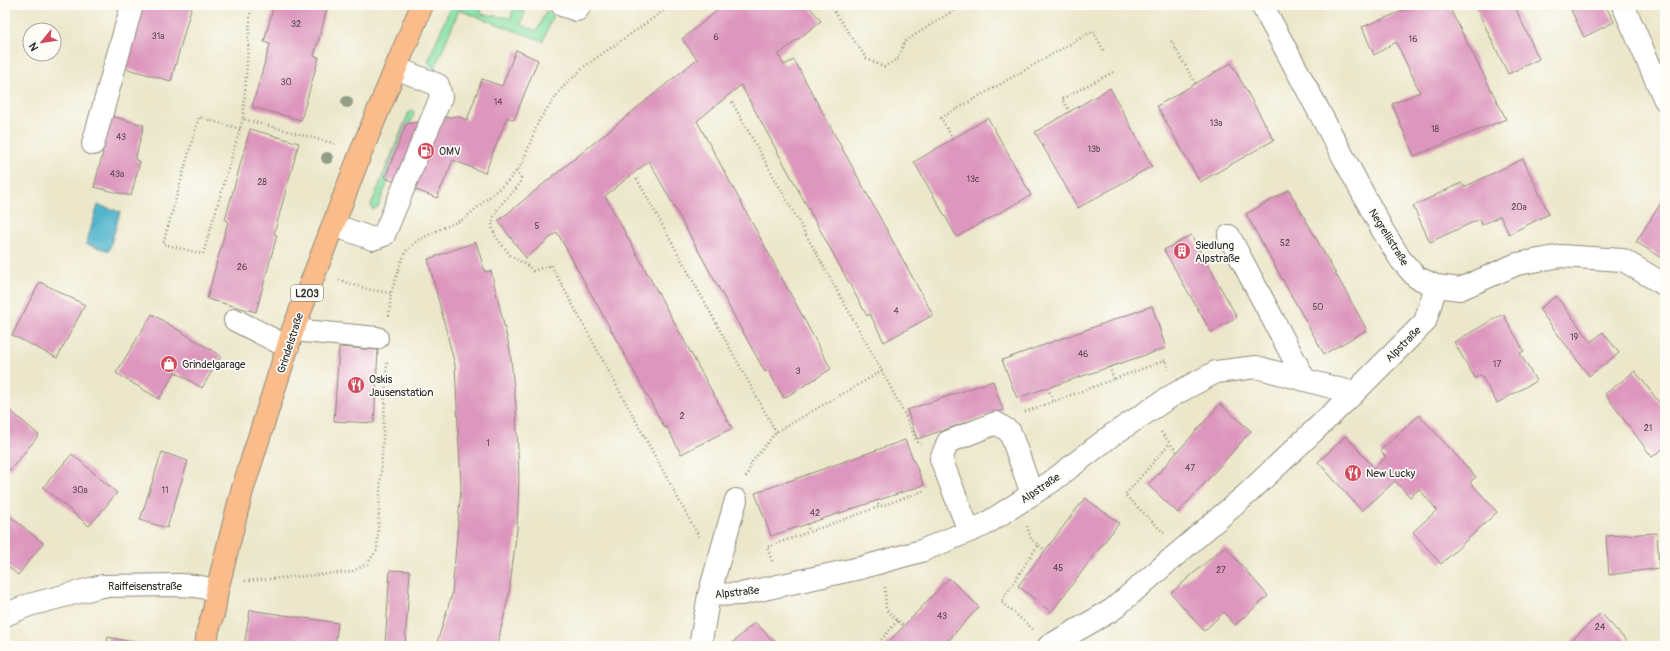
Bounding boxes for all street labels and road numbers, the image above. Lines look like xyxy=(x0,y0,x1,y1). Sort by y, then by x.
street label: Negrellistraße xyxy=(1366,206,1411,269)
road number: L203 xyxy=(291,285,323,301)
street label: Grindelstraße xyxy=(275,311,307,375)
street label: Alpstraße xyxy=(1383,324,1424,365)
street label: Alpstraße xyxy=(1018,470,1063,506)
street label: Raiffeisenstraße xyxy=(108,580,183,593)
street label: Alpstraße xyxy=(714,584,761,601)

